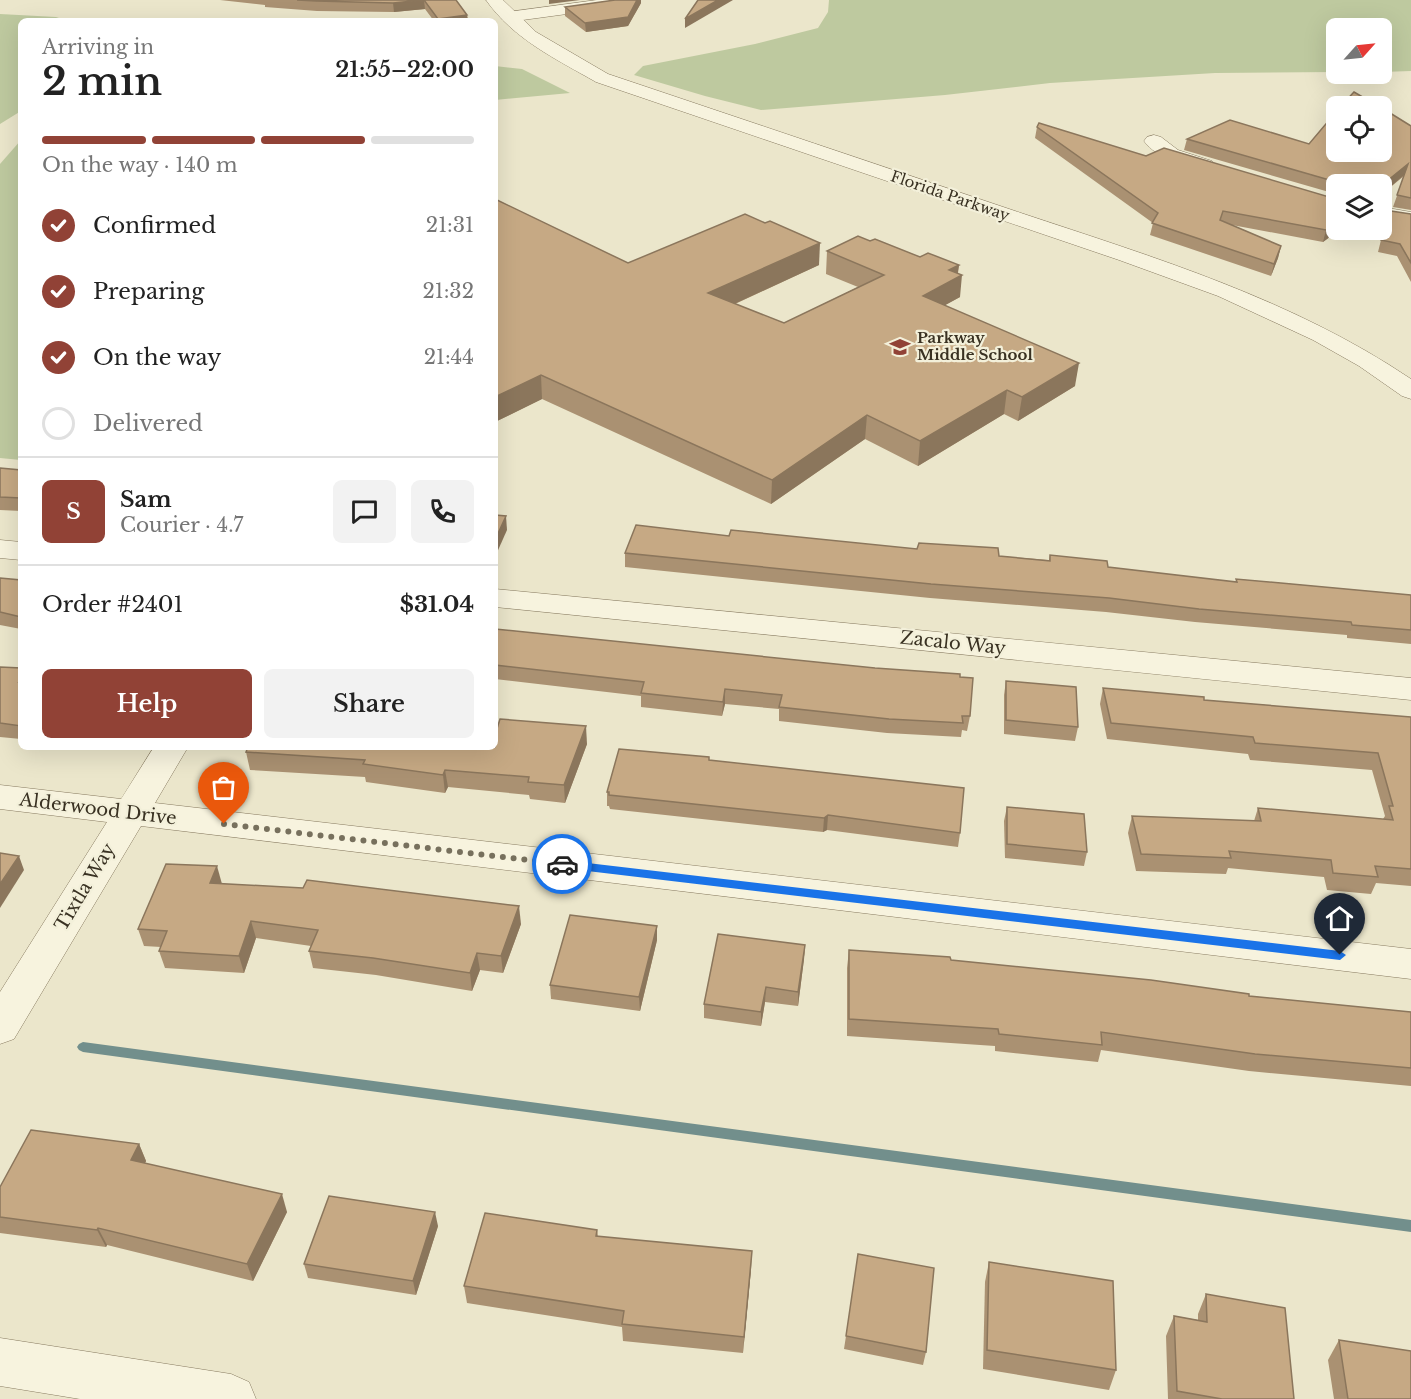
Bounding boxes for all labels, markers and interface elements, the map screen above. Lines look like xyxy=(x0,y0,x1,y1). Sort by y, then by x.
north arrow xyxy=(1326,18,1392,84)
map controls xyxy=(1326,18,1392,240)
text: Arriving in xyxy=(42,35,154,59)
text: 21:55–22:00 xyxy=(335,56,474,83)
text: 2 min xyxy=(42,57,162,106)
button: locate xyxy=(1326,96,1392,162)
text: On the way · 140 m xyxy=(42,153,237,177)
street label: Florida Parkway xyxy=(888,166,1013,225)
button: layers xyxy=(1326,174,1392,240)
icon: check xyxy=(42,209,75,242)
text: Confirmed xyxy=(93,212,216,239)
text: 21:31 xyxy=(426,213,474,237)
icon: check xyxy=(42,275,75,308)
text: Preparing xyxy=(93,278,204,305)
text: 21:32 xyxy=(422,279,474,303)
place label: Parkway Middle School xyxy=(917,328,1033,364)
school or university icon: Parkway Middle School xyxy=(888,335,912,359)
icon: check xyxy=(42,341,75,374)
text: On the way xyxy=(93,344,221,371)
text: 21:44 xyxy=(424,345,474,369)
text: Delivered xyxy=(93,410,203,437)
button: chat xyxy=(333,480,396,543)
button: phone xyxy=(411,480,474,543)
text: Sam xyxy=(120,486,172,513)
text: S xyxy=(66,498,81,525)
text: Courier · 4.7 xyxy=(120,513,243,537)
text: Order #2401 xyxy=(42,591,183,618)
text: $31.04 xyxy=(400,591,474,618)
street label: Zacalo Way xyxy=(899,627,1007,660)
button: Help xyxy=(42,669,252,738)
button: Share xyxy=(264,669,474,738)
pin xyxy=(198,762,249,824)
icon: bag xyxy=(207,771,240,804)
street label: Alderwood Drive xyxy=(17,788,178,830)
courier xyxy=(532,834,592,894)
street label: Tixtla Way xyxy=(50,839,120,935)
icon: car xyxy=(546,848,579,881)
pin xyxy=(1314,893,1365,955)
icon: home xyxy=(1323,902,1356,935)

